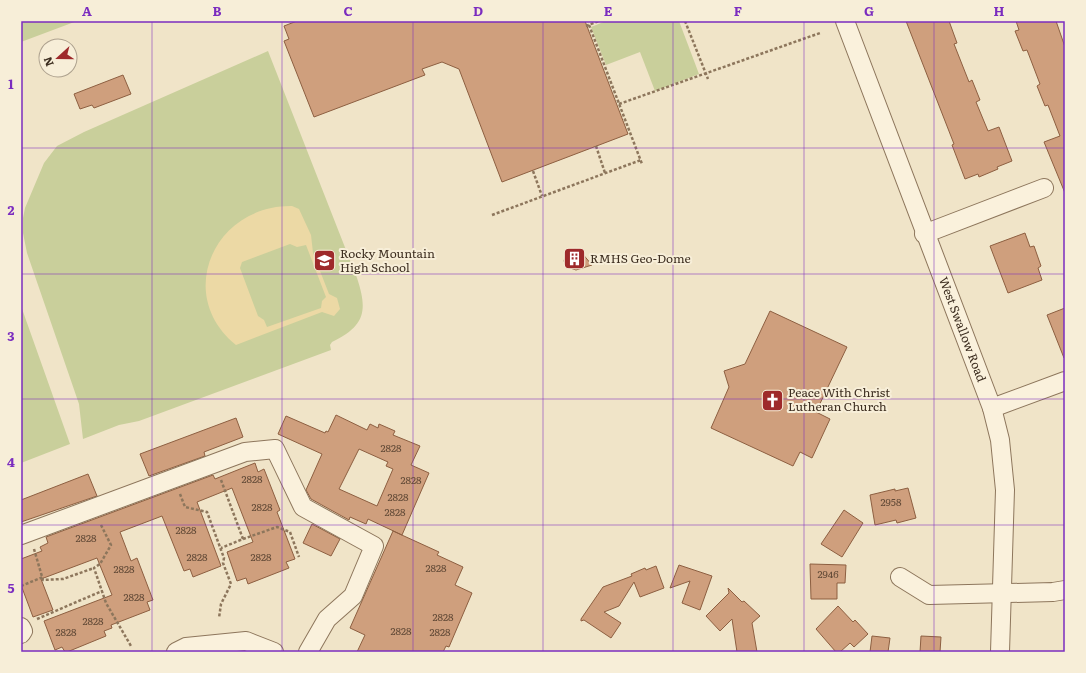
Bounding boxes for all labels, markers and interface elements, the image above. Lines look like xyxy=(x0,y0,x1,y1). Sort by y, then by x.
text: A xyxy=(82,1,92,20)
text: B xyxy=(213,1,222,20)
text: C xyxy=(343,1,353,20)
text: D xyxy=(473,1,483,20)
text: E xyxy=(604,1,613,20)
text: F xyxy=(734,1,742,20)
text: G xyxy=(864,1,874,20)
text: H xyxy=(994,1,1005,20)
north arrow xyxy=(38,38,78,78)
text: N xyxy=(39,55,57,69)
text: 1 xyxy=(8,74,14,93)
text: 2 xyxy=(8,200,15,219)
place label: Rocky Mountain High School xyxy=(340,244,435,276)
building icon: RMHS Geo-Dome xyxy=(561,246,587,272)
school or university icon: Rocky Mountain High School xyxy=(311,248,337,274)
place label: RMHS Geo-Dome xyxy=(590,249,691,267)
street label: West Swallow Road xyxy=(935,274,991,385)
text: 3 xyxy=(7,326,15,345)
place label: Peace With Christ Lutheran Church xyxy=(788,383,890,415)
church icon: Peace With Christ Lutheran Church xyxy=(760,387,786,413)
house number: 2828 xyxy=(380,440,402,455)
text: 4 xyxy=(7,452,15,471)
house number: 2828 xyxy=(241,471,263,486)
house number: 2828 xyxy=(400,472,422,487)
house number: 2828 xyxy=(387,489,409,504)
house number: 2958 xyxy=(881,494,902,509)
house number: 2828 xyxy=(251,499,273,514)
house number: 2828 xyxy=(384,504,406,519)
house number: 2828 xyxy=(175,522,197,537)
house number: 2828 xyxy=(75,530,97,545)
house number: 2828 xyxy=(186,549,208,564)
house number: 2828 xyxy=(250,549,272,564)
house number: 2828 xyxy=(425,560,447,575)
house number: 2828 xyxy=(113,561,135,576)
house number: 2946 xyxy=(817,566,839,581)
text: 5 xyxy=(7,578,15,597)
house number: 2828 xyxy=(123,589,145,604)
house number: 2828 xyxy=(432,609,454,624)
house number: 2828 xyxy=(82,613,104,628)
house number: 2828 xyxy=(390,623,412,638)
house number: 2828 xyxy=(55,624,77,639)
house number: 2828 xyxy=(429,624,451,639)

